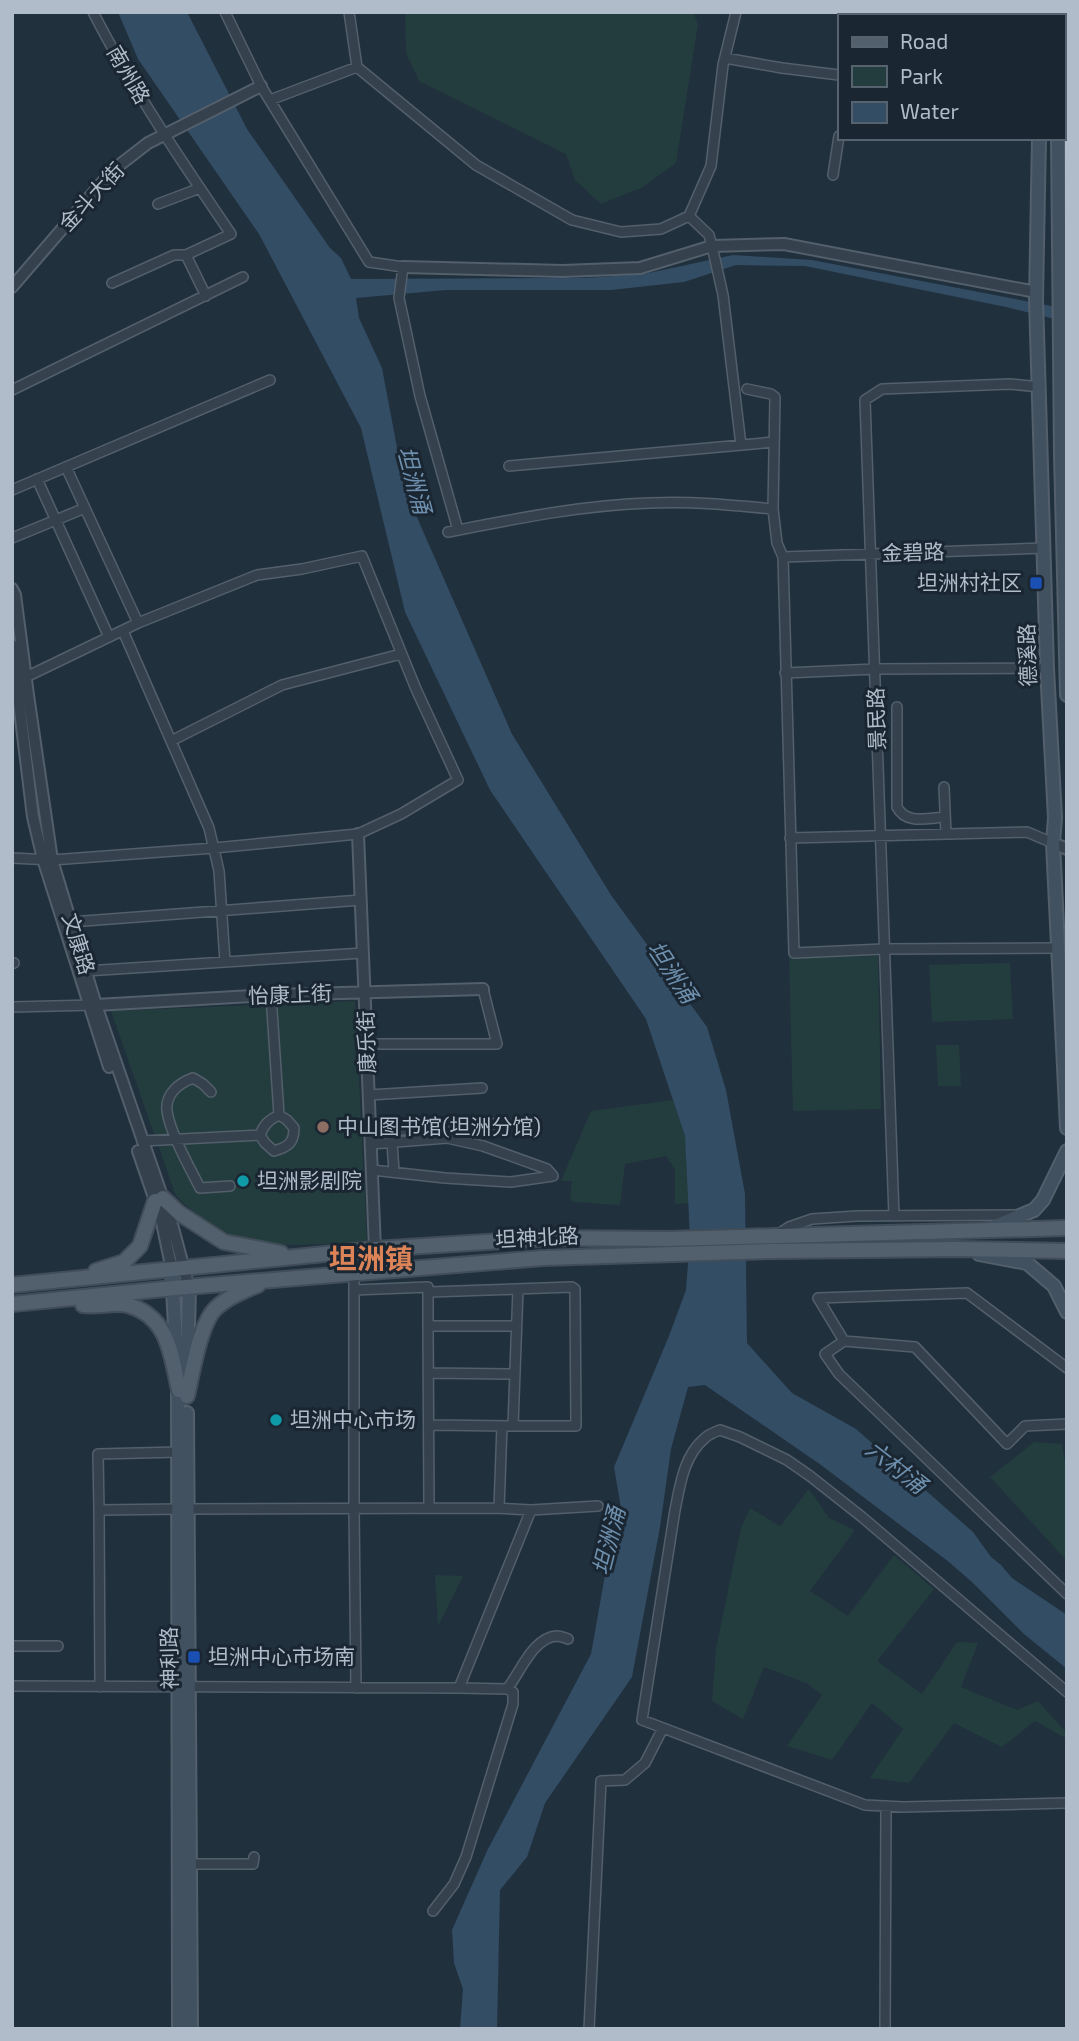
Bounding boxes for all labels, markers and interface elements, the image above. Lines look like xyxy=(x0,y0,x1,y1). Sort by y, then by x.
legend xyxy=(838,14,1065,140)
text: Road xyxy=(900,28,948,53)
street label: 南州路 xyxy=(103,41,156,108)
text: Park xyxy=(900,63,943,88)
text: Water xyxy=(900,98,959,123)
street label: 金斗大街 xyxy=(53,157,129,235)
water label: 坦洲涌 xyxy=(393,443,438,520)
street label: 金碧路 xyxy=(881,538,945,565)
place label: 坦洲村社区 xyxy=(917,569,1022,594)
marker: 坦洲村社区 xyxy=(1028,575,1044,591)
street label: 德溪路 xyxy=(1013,623,1040,687)
street label: 景民路 xyxy=(862,687,889,751)
street label: 文康路 xyxy=(58,910,101,977)
water label: 坦洲涌 xyxy=(642,935,705,1010)
street label: 怡康上街 xyxy=(248,980,332,1007)
street label: 康乐街 xyxy=(352,1010,379,1074)
place label: 中山图书馆(坦洲分馆) xyxy=(337,1113,541,1138)
marker: 中山图书馆(坦洲分馆) xyxy=(315,1119,331,1135)
place label: 坦洲影剧院 xyxy=(257,1167,362,1192)
marker: 坦洲影剧院 xyxy=(235,1173,251,1189)
street label: 坦神北路 xyxy=(494,1222,580,1251)
district label: 坦洲镇 xyxy=(329,1241,413,1275)
place label: 坦洲中心市场 xyxy=(290,1406,416,1431)
marker: 坦洲中心市场 xyxy=(268,1412,284,1428)
water label: 六村涌 xyxy=(861,1434,935,1500)
water label: 坦洲涌 xyxy=(586,1501,631,1578)
street label: 神利路 xyxy=(155,1626,182,1690)
place label: 坦洲中心市场南 xyxy=(208,1643,355,1668)
marker: 坦洲中心市场南 xyxy=(186,1649,202,1665)

